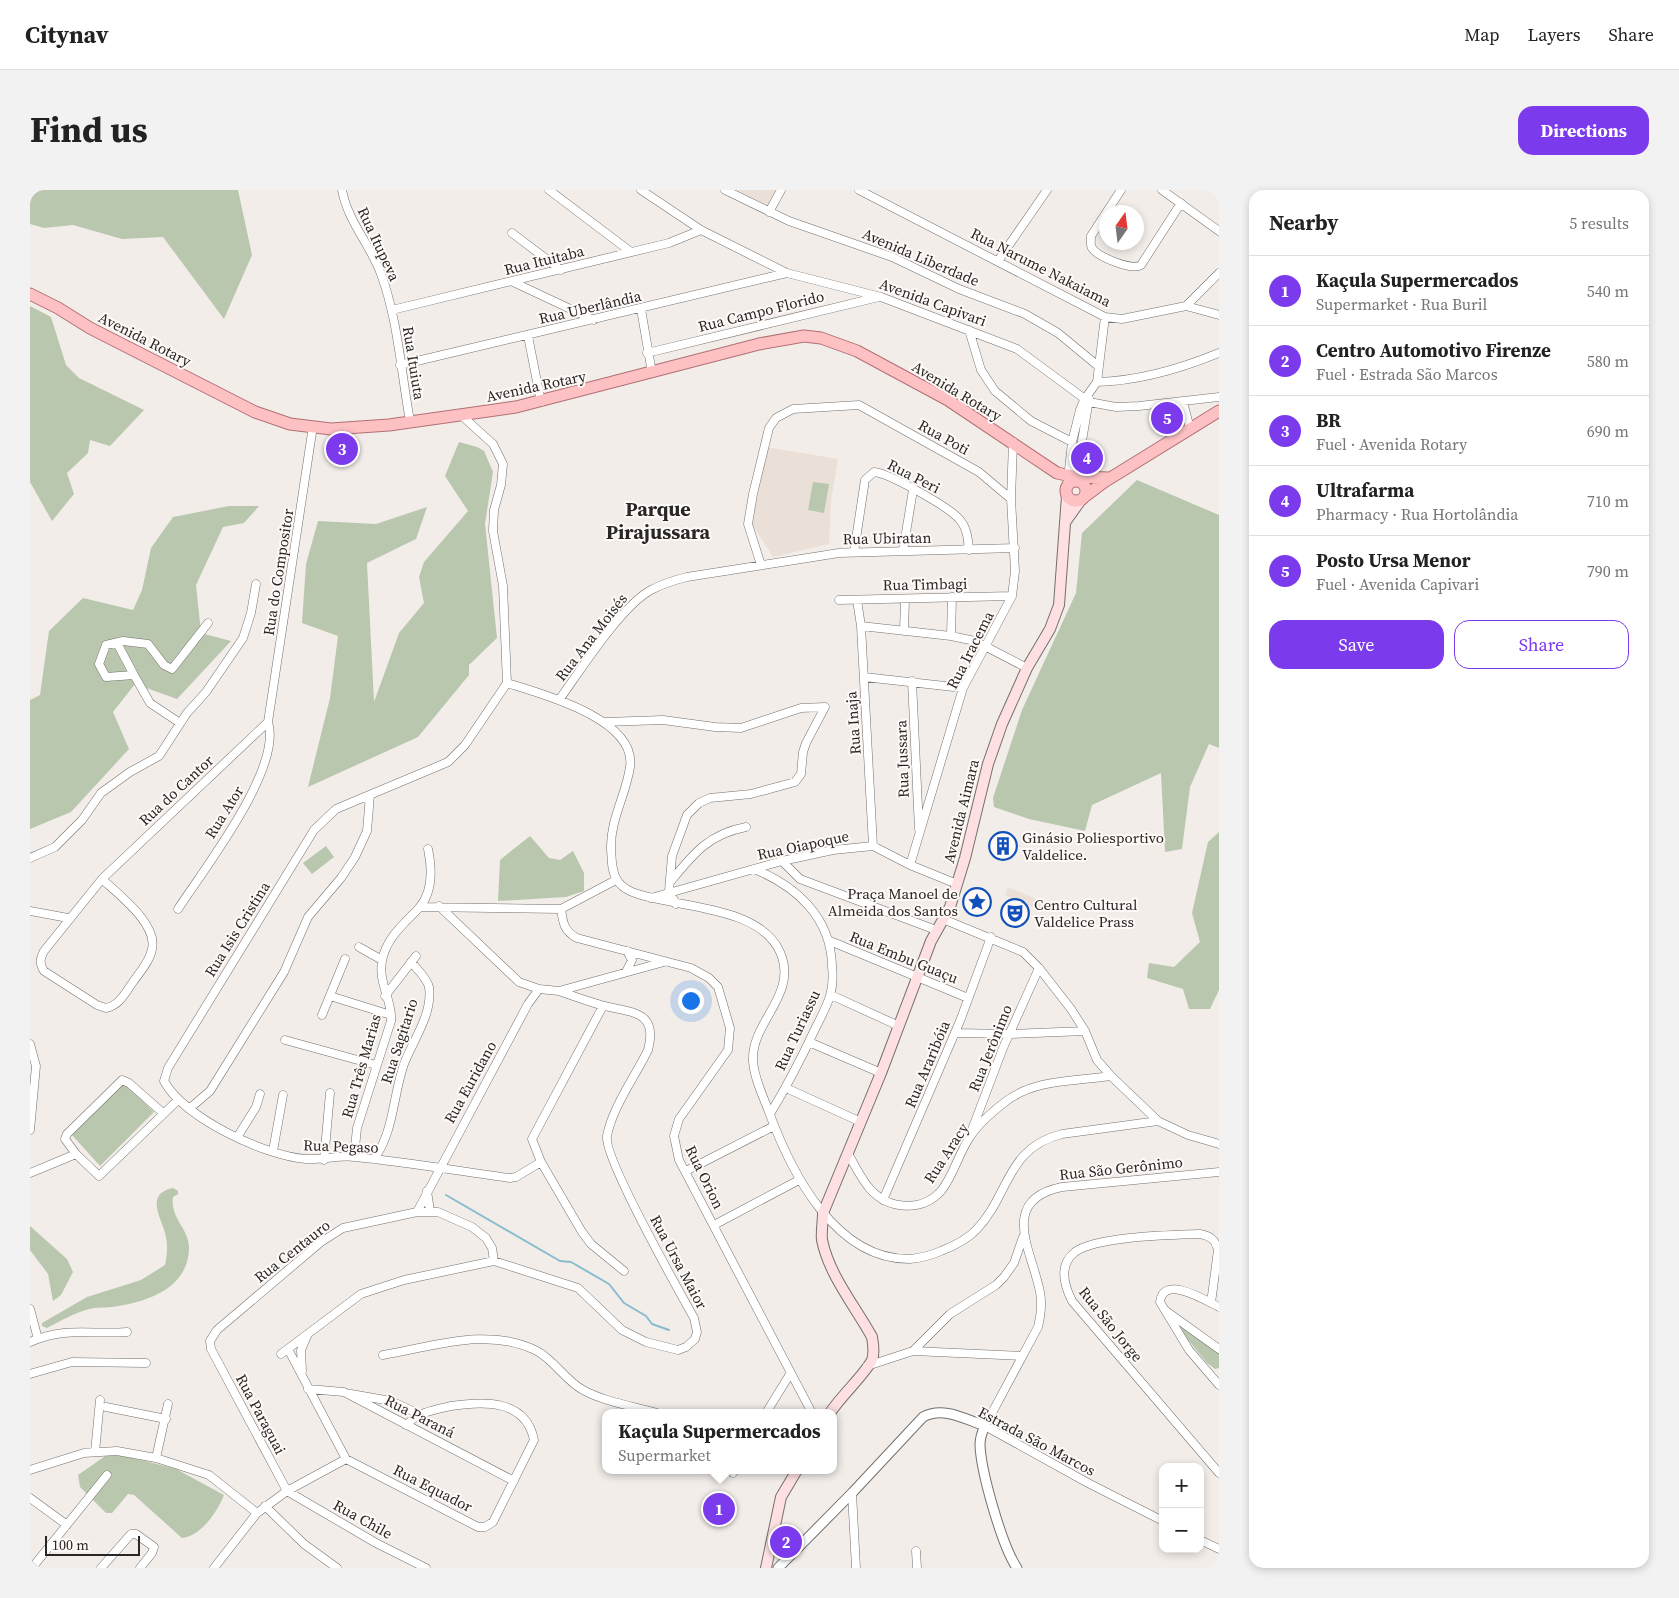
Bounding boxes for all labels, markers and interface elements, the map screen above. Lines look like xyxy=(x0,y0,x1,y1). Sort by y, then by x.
text: Citynav xyxy=(25,18,109,51)
text: Map xyxy=(1464,22,1499,47)
text: Layers xyxy=(1527,22,1580,47)
text: Share xyxy=(1608,22,1654,47)
text: Find us xyxy=(30,106,148,154)
button: Directions xyxy=(1518,106,1649,155)
street label: Rua Itupeva xyxy=(353,204,405,285)
north arrow xyxy=(1099,205,1144,250)
text: Nearby xyxy=(1269,208,1339,237)
text: 5 results xyxy=(1569,212,1629,234)
street label: Rua Narume Nakaiama xyxy=(967,222,1115,312)
street label: Avenida Liberdade xyxy=(859,223,983,291)
street label: Rua Ituitaba xyxy=(502,240,587,280)
text: Kaçula Supermercados xyxy=(1316,267,1518,293)
street label: Avenida Capivari xyxy=(877,273,989,331)
text: 1 xyxy=(1281,280,1289,302)
text: 540 m xyxy=(1587,280,1629,302)
street label: Rua Uberlândia xyxy=(537,285,644,329)
street label: Rua Campo Florido xyxy=(696,285,826,337)
text: Supermarket · Rua Buril xyxy=(1316,293,1487,315)
street label: Avenida Rotary xyxy=(95,307,195,372)
street label: Rua Ituiuta xyxy=(398,325,430,402)
text: Centro Automotivo Firenze xyxy=(1316,337,1551,363)
text: 2 xyxy=(1281,350,1289,372)
text: 580 m xyxy=(1587,350,1629,372)
street label: Avenida Rotary xyxy=(908,356,1006,426)
text: Fuel · Estrada São Marcos xyxy=(1316,363,1498,385)
street label: Avenida Rotary xyxy=(484,365,588,407)
pin: 5 xyxy=(1151,399,1183,437)
text: BR xyxy=(1316,407,1341,433)
street label: Rua Poti xyxy=(915,414,973,460)
text: 3 xyxy=(1281,420,1289,442)
text: 690 m xyxy=(1587,420,1629,442)
pin: 3 xyxy=(326,430,358,468)
text: Fuel · Avenida Rotary xyxy=(1316,433,1467,455)
pin: 4 xyxy=(1071,439,1103,477)
street label: Rua Peri xyxy=(884,454,944,498)
text: Ultrafarma xyxy=(1316,477,1414,503)
text: 4 xyxy=(1281,490,1289,512)
text: 710 m xyxy=(1587,490,1629,512)
district label: Parque Pirajussara xyxy=(606,495,711,546)
text: Pharmacy · Rua Hortolândia xyxy=(1316,503,1518,525)
street label: Rua do Compositor xyxy=(258,506,298,637)
street label: Rua Ubiratan xyxy=(842,527,932,549)
text: Posto Ursa Menor xyxy=(1316,547,1470,573)
text: 5 xyxy=(1281,560,1289,582)
text: 790 m xyxy=(1587,560,1629,582)
street label: Rua Timbagi xyxy=(883,573,967,595)
text: Fuel · Avenida Capivari xyxy=(1316,573,1479,595)
street label: Rua Ana Moisés xyxy=(550,589,632,685)
street label: Rua Iracema xyxy=(941,607,999,693)
button: Save xyxy=(1269,620,1444,669)
button: Share xyxy=(1454,620,1629,669)
street label: Rua Inaja xyxy=(840,690,866,755)
street label: Rua Jussara xyxy=(890,719,914,798)
street label: Rua do Cantor xyxy=(134,749,218,830)
street label: Avenida Aimara xyxy=(938,757,984,865)
street label: Rua Ator xyxy=(200,781,249,842)
street label: Rua Oiapoque xyxy=(755,825,851,865)
place label: Ginásio Poliesportivo Valdelice. xyxy=(1022,827,1164,865)
building icon: Ginásio Poliesportivo Valdelice. xyxy=(988,831,1018,861)
street label: Rua Isis Cristina xyxy=(199,877,275,981)
place label: Praça Manoel de Almeida dos Santos xyxy=(828,883,958,921)
place icon: Praça Manoel de Almeida dos Santos xyxy=(962,887,992,917)
place label: Centro Cultural Valdelice Prass xyxy=(1034,894,1138,932)
theatre icon: Centro Cultural Valdelice Prass xyxy=(1000,898,1030,928)
street label: Rua Embu Guaçu xyxy=(847,926,962,988)
street label: Rua Turiassu xyxy=(769,986,825,1074)
your location xyxy=(678,988,704,1014)
street label: Rua Sagitario xyxy=(375,996,423,1086)
street label: Rua Jerônimo xyxy=(963,1001,1017,1095)
street label: Rua Três Marias xyxy=(336,1011,386,1121)
street label: Rua Araribóia xyxy=(899,1017,955,1111)
street label: Rua Euridano xyxy=(439,1037,501,1127)
street label: Rua Aracy xyxy=(919,1118,974,1187)
street label: Rua Pegaso xyxy=(303,1134,379,1158)
street label: Rua Orion xyxy=(681,1142,729,1212)
street label: Rua São Gerônimo xyxy=(1058,1151,1184,1185)
street label: Rua Ursa Maior xyxy=(645,1211,713,1313)
street label: Rua Centauro xyxy=(250,1215,334,1287)
street label: Rua São Jorge xyxy=(1074,1282,1148,1366)
street label: Rua Paraguai xyxy=(231,1370,291,1458)
street label: Rua Paraná xyxy=(381,1389,459,1443)
street label: Estrada São Marcos xyxy=(975,1401,1099,1481)
popup xyxy=(602,1409,837,1474)
text: Kaçula Supermercados xyxy=(618,1418,821,1444)
text: Supermarket xyxy=(618,1444,711,1466)
street label: Rua Equador xyxy=(390,1459,477,1517)
map controls xyxy=(1159,1463,1204,1553)
button: + xyxy=(1159,1463,1204,1508)
pin: 1 xyxy=(703,1490,735,1528)
street label: Rua Chile xyxy=(330,1494,397,1544)
button: − xyxy=(1159,1508,1204,1553)
pin: 2 xyxy=(770,1523,802,1561)
scale bar xyxy=(45,1533,140,1556)
text: 100 m xyxy=(52,1535,89,1555)

